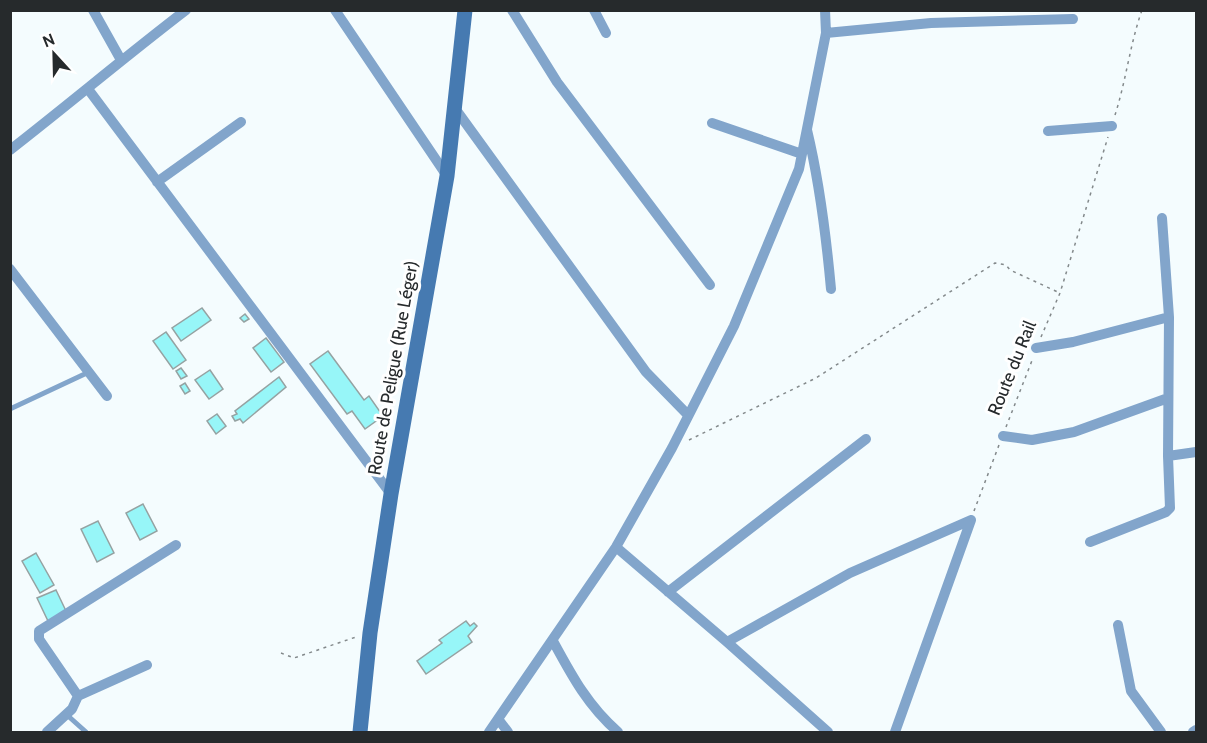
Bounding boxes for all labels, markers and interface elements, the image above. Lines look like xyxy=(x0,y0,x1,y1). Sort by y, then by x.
north arrow xyxy=(24,24,84,84)
text: N xyxy=(40,30,57,51)
street label: Route de Peligue (Rue Léger) xyxy=(363,259,423,477)
street label: Route du Rail xyxy=(983,317,1041,419)

